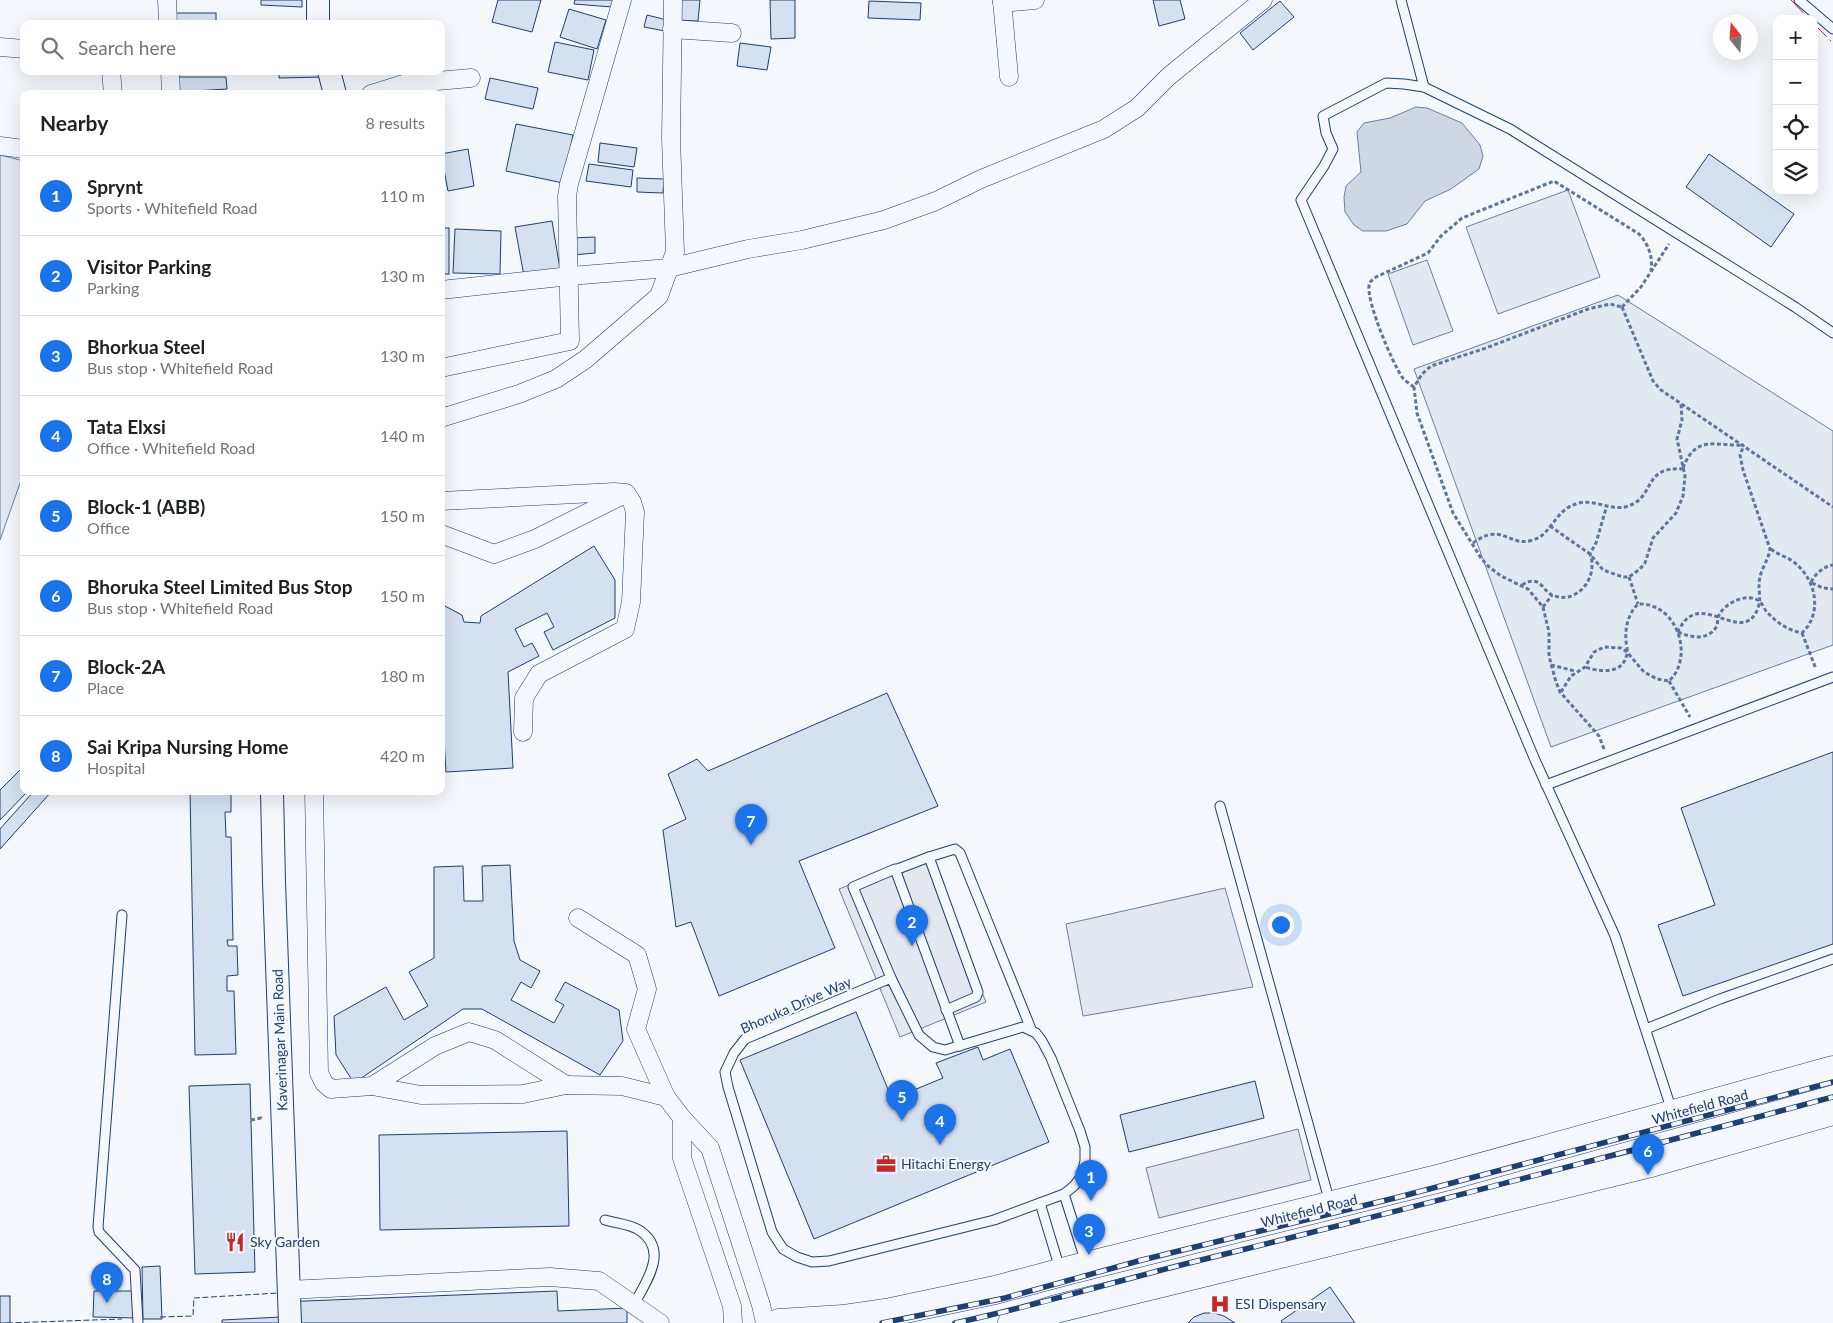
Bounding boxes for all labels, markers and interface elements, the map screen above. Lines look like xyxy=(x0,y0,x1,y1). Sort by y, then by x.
north arrow xyxy=(1713,15,1758,60)
map controls xyxy=(1773,15,1818,195)
button: + xyxy=(1773,15,1818,60)
search box xyxy=(20,20,445,75)
icon: search xyxy=(38,34,66,62)
text: Search here xyxy=(78,36,176,59)
button: − xyxy=(1773,60,1818,105)
button: locate xyxy=(1773,105,1818,150)
text: Nearby xyxy=(40,110,108,135)
text: 8 results xyxy=(365,113,425,132)
button: layers xyxy=(1773,150,1818,195)
text: Sprynt xyxy=(87,175,143,198)
text: 1 xyxy=(51,186,61,205)
text: 110 m xyxy=(380,186,425,205)
text: Sports · Whitefield Road xyxy=(87,198,257,217)
text: Visitor Parking xyxy=(87,255,211,278)
text: 2 xyxy=(51,266,61,285)
text: 130 m xyxy=(380,266,425,285)
text: Parking xyxy=(87,278,139,297)
text: Bhorkua Steel xyxy=(87,335,205,358)
text: 3 xyxy=(51,346,61,365)
text: 130 m xyxy=(380,346,425,365)
text: Bus stop · Whitefield Road xyxy=(87,358,273,377)
text: Tata Elxsi xyxy=(87,415,166,438)
text: 4 xyxy=(51,426,61,445)
text: 140 m xyxy=(380,426,425,445)
text: Office · Whitefield Road xyxy=(87,438,255,457)
text: Block-1 (ABB) xyxy=(87,495,205,518)
text: 5 xyxy=(51,506,61,525)
text: 150 m xyxy=(380,506,425,525)
text: Office xyxy=(87,518,130,537)
text: Bhoruka Steel Limited Bus Stop xyxy=(87,575,353,598)
text: 6 xyxy=(51,586,61,605)
text: 150 m xyxy=(380,586,425,605)
text: Bus stop · Whitefield Road xyxy=(87,598,273,617)
text: Block-2A xyxy=(87,655,165,678)
text: 7 xyxy=(51,666,61,685)
text: 180 m xyxy=(380,666,425,685)
text: Place xyxy=(87,678,124,697)
text: Sai Kripa Nursing Home xyxy=(87,735,288,758)
text: 8 xyxy=(51,746,61,765)
text: 420 m xyxy=(380,746,425,765)
text: Hospital xyxy=(87,758,145,777)
pin: 7 xyxy=(735,804,767,845)
pin: 2 xyxy=(896,905,928,946)
your location xyxy=(1268,912,1294,938)
street label: Kaverinagar Main Road xyxy=(269,969,290,1111)
street label: Bhoruka Drive Way xyxy=(738,972,855,1037)
pin: 5 xyxy=(886,1080,918,1121)
street label: Whitefield Road xyxy=(1650,1085,1750,1128)
pin: 4 xyxy=(924,1104,956,1145)
pin: 6 xyxy=(1632,1134,1664,1175)
office icon: Hitachi Energy xyxy=(875,1153,897,1175)
place label: Hitachi Energy xyxy=(901,1155,992,1172)
pin: 1 xyxy=(1075,1160,1107,1201)
street label: Whitefield Road xyxy=(1259,1190,1359,1231)
pin: 3 xyxy=(1073,1214,1105,1255)
restaurant icon: Sky Garden xyxy=(224,1231,246,1253)
place label: Sky Garden xyxy=(250,1233,320,1250)
pin: 8 xyxy=(91,1262,123,1303)
hospital icon: ESI Dispensary xyxy=(1209,1293,1231,1315)
place label: ESI Dispensary xyxy=(1235,1295,1327,1312)

